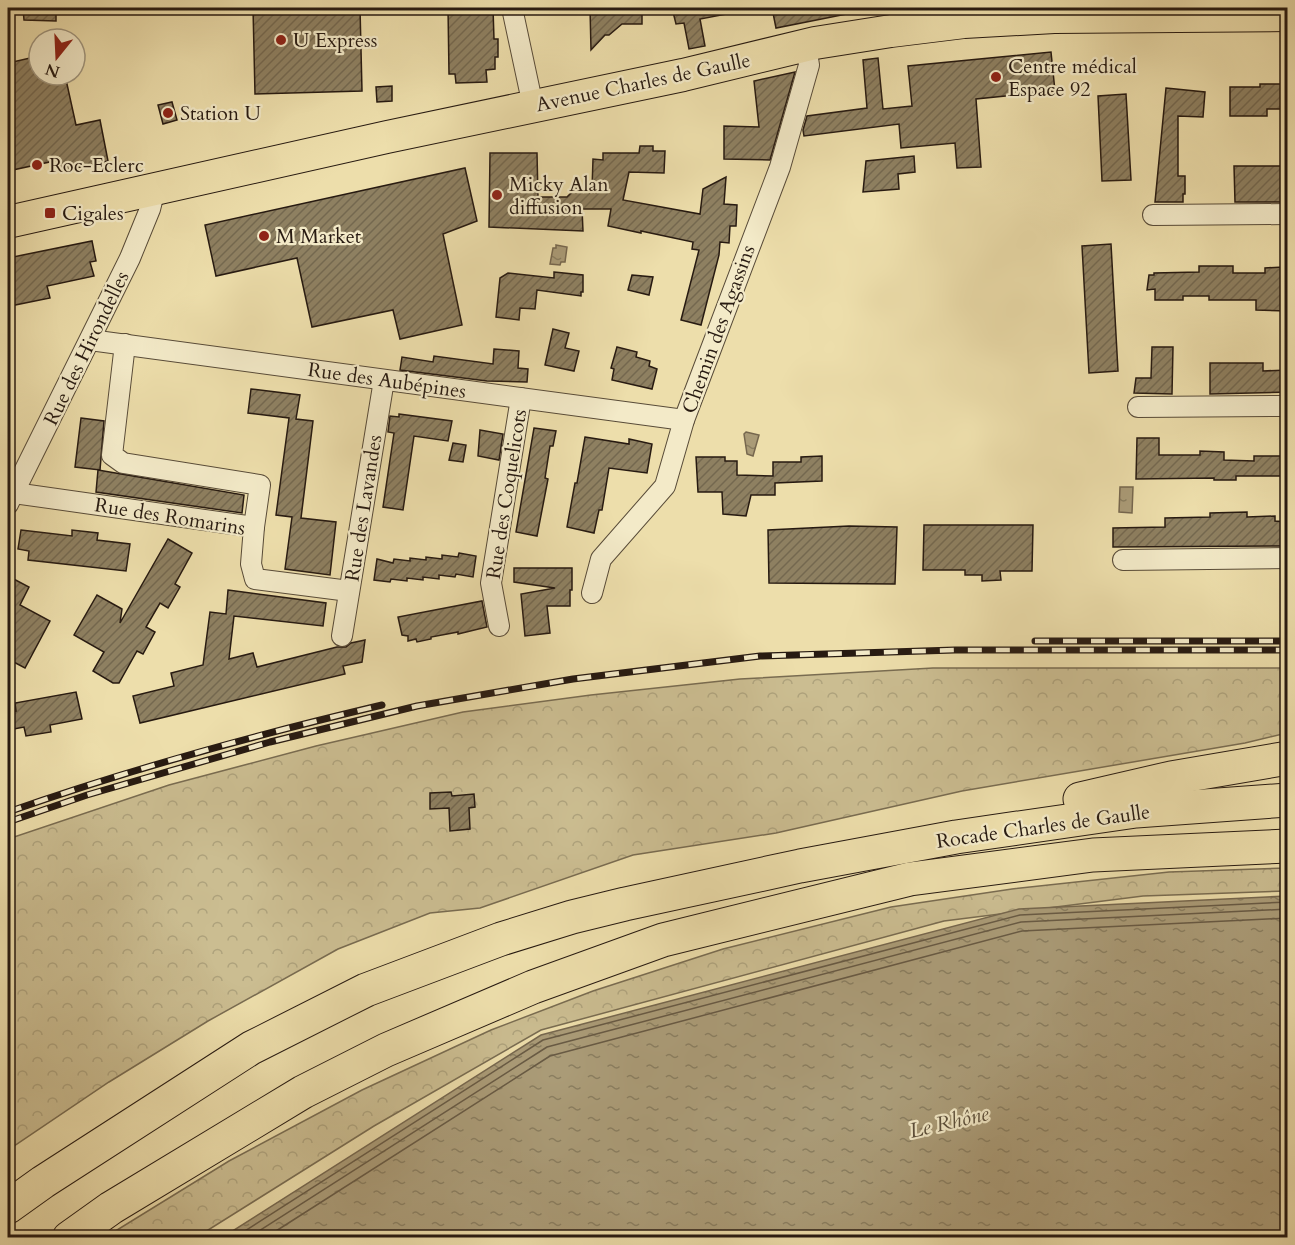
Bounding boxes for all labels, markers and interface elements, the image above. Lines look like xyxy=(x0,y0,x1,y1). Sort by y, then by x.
north arrow xyxy=(27,27,87,87)
place label: U Express xyxy=(293,27,377,54)
marker: U Express xyxy=(274,33,288,47)
street label: Avenue Charles de Gaulle xyxy=(533,47,753,118)
place label: Centre médical Espace 92 xyxy=(1008,53,1137,103)
text: N xyxy=(43,58,63,83)
marker: Centre médical Espace 92 xyxy=(989,70,1003,84)
place label: Station U xyxy=(180,100,261,127)
marker: Station U xyxy=(161,106,175,120)
place label: Roc-Eclerc xyxy=(49,152,144,179)
marker: Roc-Eclerc xyxy=(30,158,44,172)
place label: Micky Alan diffusion xyxy=(509,171,609,221)
marker: Micky Alan diffusion xyxy=(490,188,504,202)
place label: Cigales xyxy=(62,200,124,227)
marker: Cigales xyxy=(43,206,57,220)
place label: M Market xyxy=(276,223,362,250)
marker: M Market xyxy=(257,229,271,243)
street label: Chemin des Agassins xyxy=(675,241,762,417)
street label: Rue des Hirondelles xyxy=(37,267,136,430)
street label: Rue des Aubépines xyxy=(306,356,468,405)
street label: Rue des Coquelicots xyxy=(480,407,533,581)
street label: Rue des Lavandes xyxy=(339,433,388,583)
street label: Rue des Romarins xyxy=(93,491,247,542)
street label: Rocade Charles de Gaulle xyxy=(934,798,1152,855)
water label: Le Rhône xyxy=(906,1099,993,1146)

